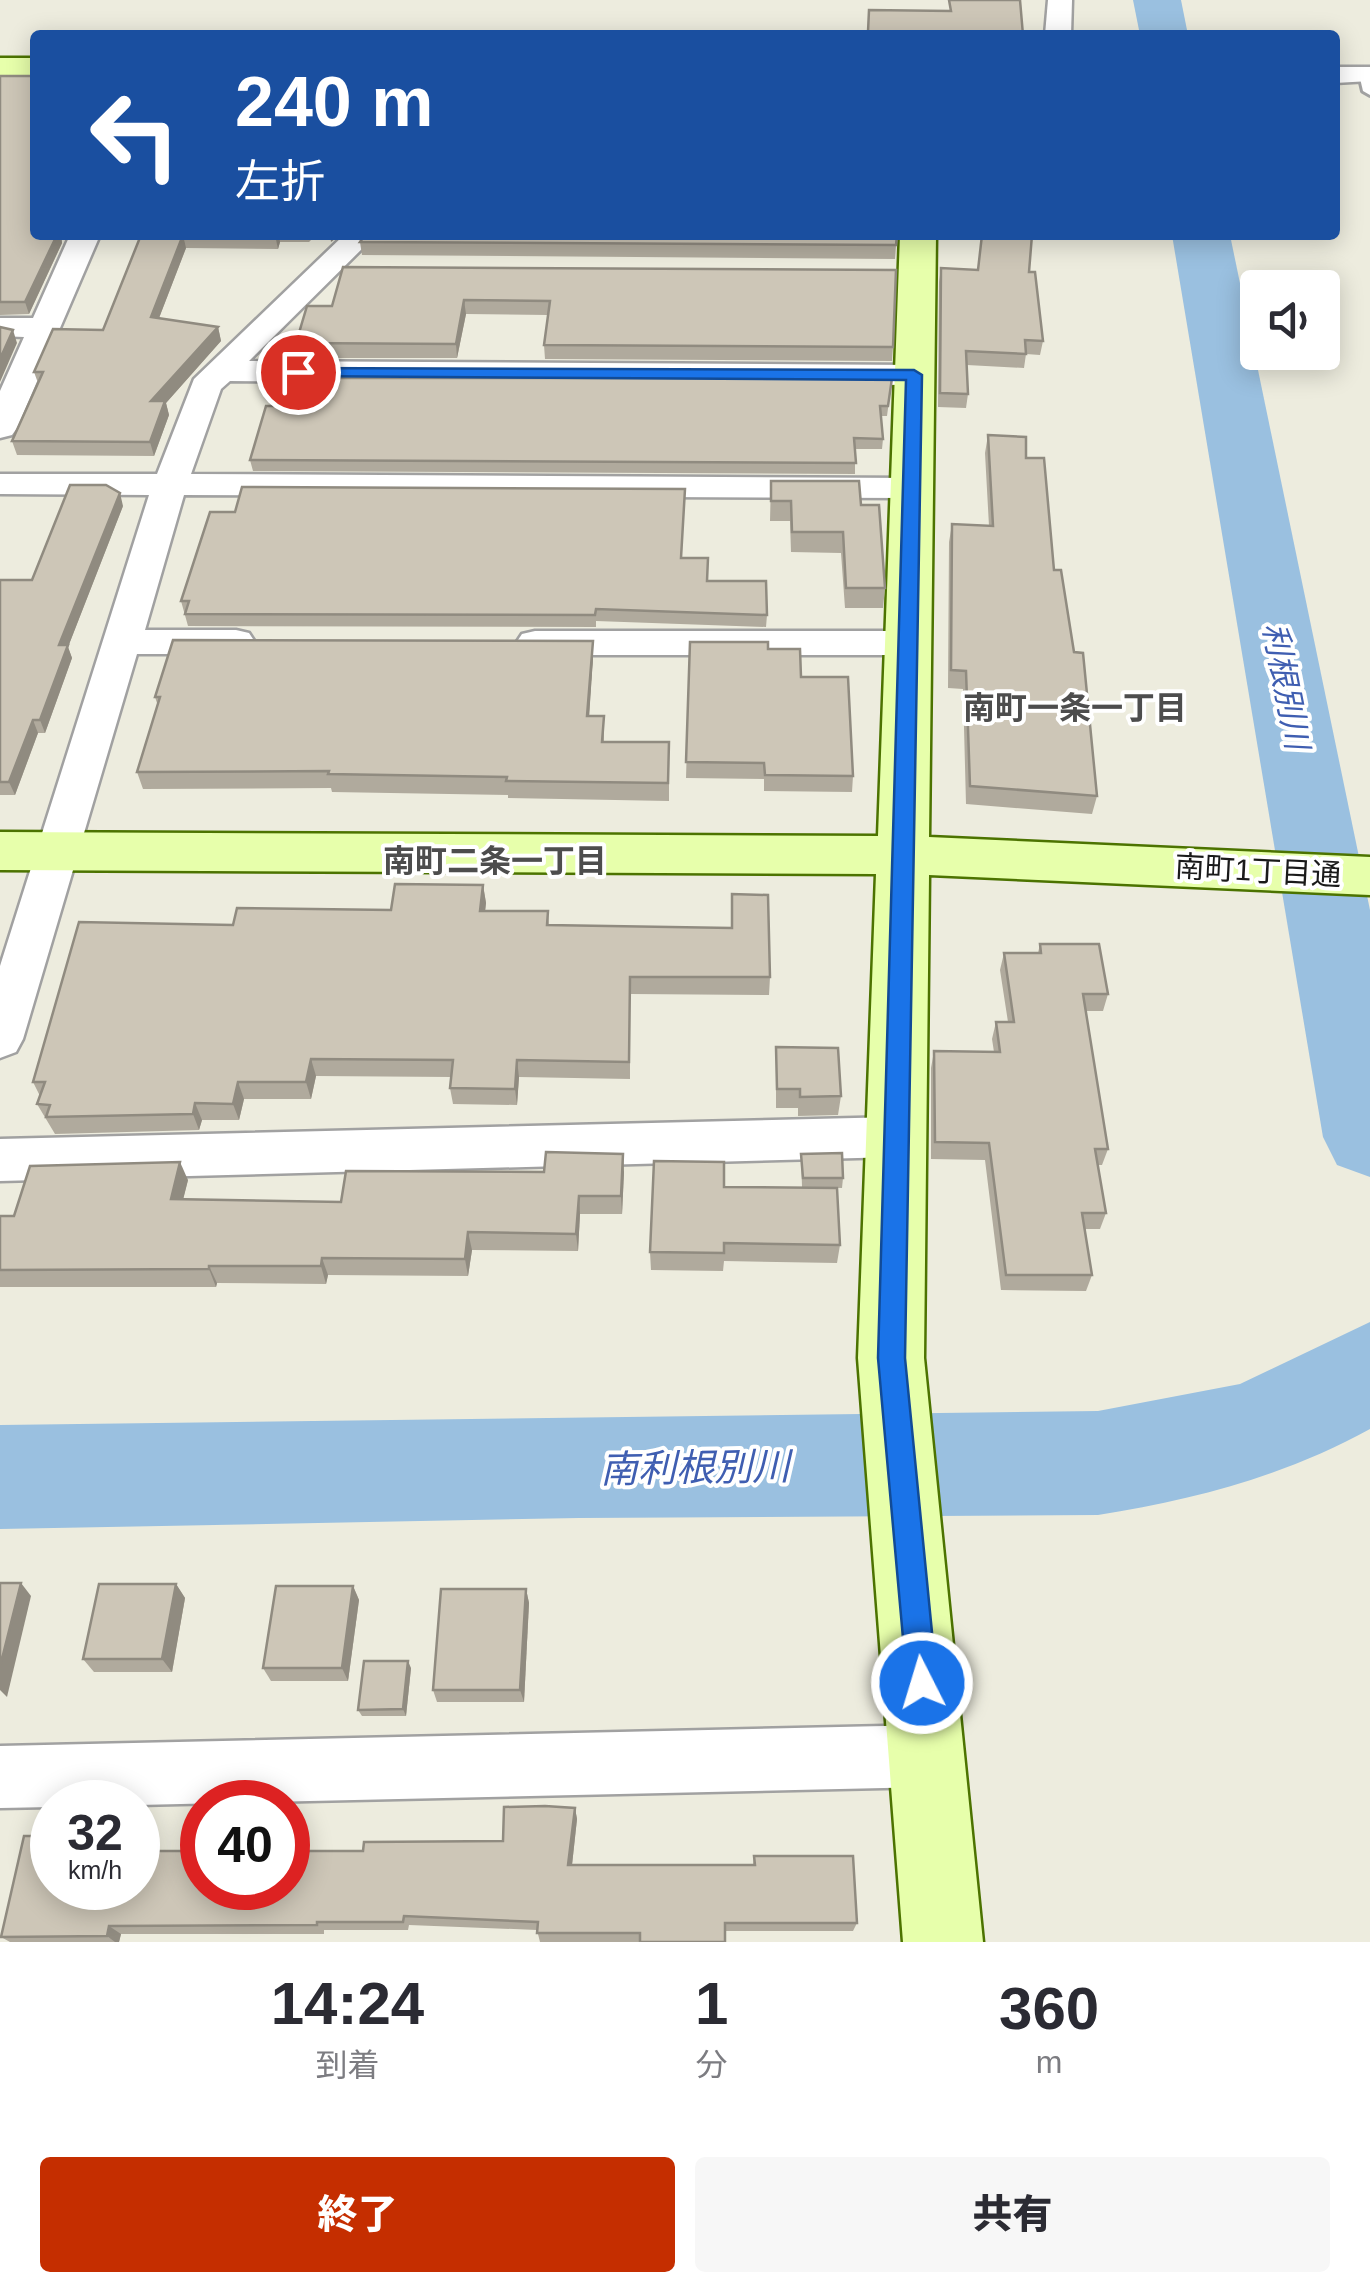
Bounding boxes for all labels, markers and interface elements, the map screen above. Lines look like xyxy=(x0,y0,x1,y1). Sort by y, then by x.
text: 240 m xyxy=(235,63,433,141)
icon: left xyxy=(70,70,200,200)
text: 左折 xyxy=(235,156,325,207)
map controls xyxy=(1240,270,1340,370)
button: sound xyxy=(1240,270,1340,370)
pin xyxy=(256,330,341,415)
icon: arrive xyxy=(271,345,326,400)
water label: 利根別川 xyxy=(1256,620,1316,755)
district label: 南町一条一丁目 xyxy=(963,690,1187,726)
district label: 南町二条一丁目 xyxy=(383,843,607,879)
street label: 南町1丁目通 xyxy=(1174,850,1342,891)
water label: 南利根別川 xyxy=(600,1445,794,1491)
position arrow xyxy=(870,1631,974,1735)
speed limit sign: 40 xyxy=(180,1780,310,1910)
text: 32 xyxy=(67,1805,123,1861)
text: km/h xyxy=(68,1856,122,1884)
text: 14:24 xyxy=(271,1970,424,2037)
text: 1 xyxy=(695,1970,728,2037)
text: 360 xyxy=(999,1975,1099,2042)
text: m xyxy=(1036,2044,1062,2080)
text: 到着 xyxy=(315,2047,379,2083)
text: 分 xyxy=(696,2047,728,2083)
button: 終了 xyxy=(40,2157,675,2272)
button: 共有 xyxy=(695,2157,1330,2272)

